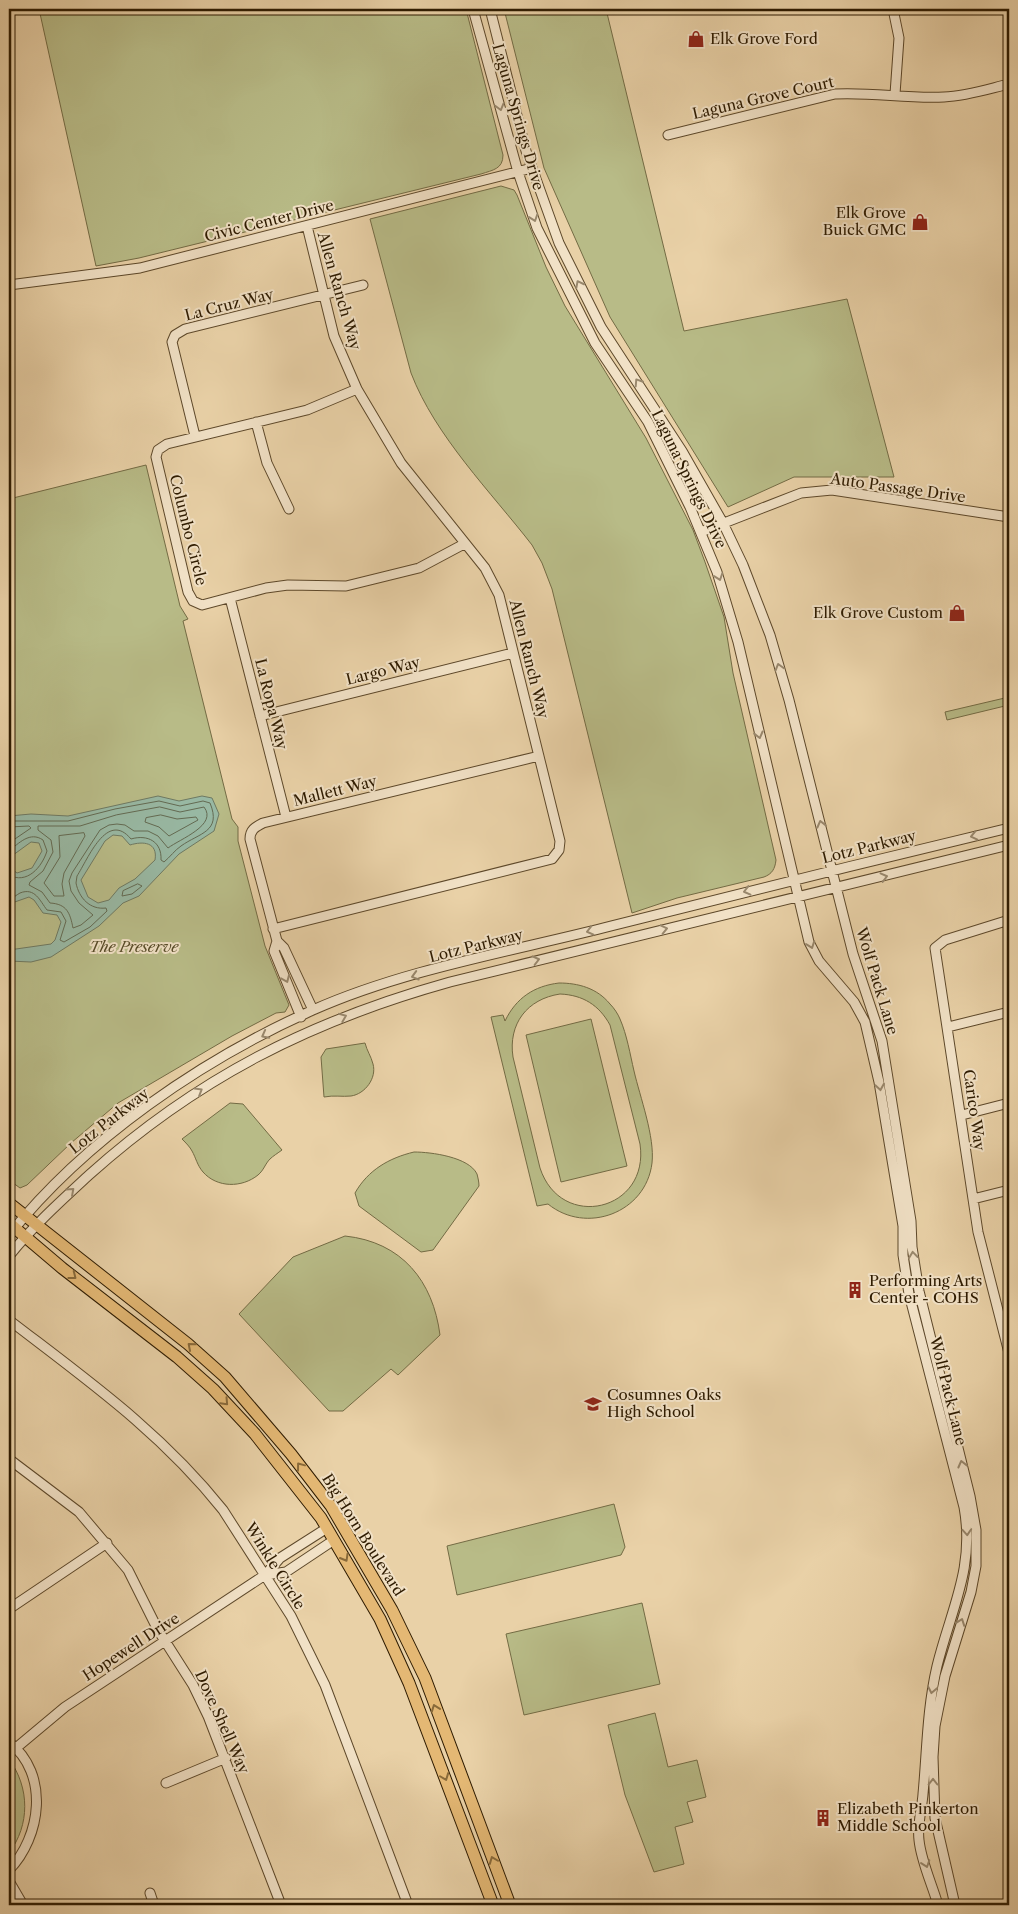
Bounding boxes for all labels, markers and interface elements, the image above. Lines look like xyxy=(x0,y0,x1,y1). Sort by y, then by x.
shop icon: Elk Grove Ford xyxy=(686,29,706,49)
place label: Elk Grove Ford xyxy=(710,29,818,48)
street label: Laguna Springs Drive xyxy=(488,41,549,192)
street label: Laguna Grove Court xyxy=(690,72,836,123)
one-way arrow xyxy=(494,103,505,112)
street label: Civic Center Drive xyxy=(202,195,335,246)
place label: Elk Grove Buick GMC xyxy=(823,203,906,239)
shop icon: Elk Grove Buick GMC xyxy=(910,212,930,232)
one-way arrow xyxy=(528,214,538,222)
street label: Allen Ranch Way xyxy=(313,229,366,353)
one-way arrow xyxy=(575,280,585,289)
street label: La Cruz Way xyxy=(183,284,276,325)
one-way arrow xyxy=(634,378,644,387)
street label: Laguna Springs Drive xyxy=(648,406,731,551)
street label: Auto Passage Drive xyxy=(828,468,967,506)
street label: Columbo Circle xyxy=(166,472,211,587)
one-way arrow xyxy=(713,573,723,581)
street label: Allen Ranch Way xyxy=(505,597,554,721)
place label: Elk Grove Custom xyxy=(813,603,943,622)
shop icon: Elk Grove Custom xyxy=(947,603,967,623)
street label: Largo Way xyxy=(344,652,422,689)
street label: La Ropa Way xyxy=(251,656,292,752)
one-way arrow xyxy=(775,664,785,672)
one-way arrow xyxy=(753,730,764,739)
street label: Mallett Way xyxy=(291,771,379,810)
one-way arrow xyxy=(816,821,826,829)
street label: Lotz Parkway xyxy=(820,826,918,867)
one-way arrow xyxy=(970,830,979,841)
one-way arrow xyxy=(879,872,888,883)
one-way arrow xyxy=(743,885,752,896)
one-way arrow xyxy=(659,924,668,935)
street label: Wolf Pack Lane xyxy=(852,924,903,1037)
street label: Lotz Parkway xyxy=(427,925,525,966)
one-way arrow xyxy=(585,925,594,936)
park label: The Preserve xyxy=(90,937,179,956)
one-way arrow xyxy=(805,940,815,948)
one-way arrow xyxy=(532,955,541,966)
one-way arrow xyxy=(412,970,420,980)
one-way arrow xyxy=(279,974,290,983)
one-way arrow xyxy=(338,1012,347,1023)
one-way arrow xyxy=(261,1029,270,1039)
street label: Carico Way xyxy=(959,1068,990,1152)
street label: Lotz Parkway xyxy=(65,1083,153,1158)
one-way arrow xyxy=(874,1083,884,1092)
one-way arrow xyxy=(193,1087,202,1097)
one-way arrow xyxy=(66,1188,75,1197)
one-way arrow xyxy=(908,1250,919,1258)
one-way arrow xyxy=(67,1271,76,1279)
place label: Performing Arts Center - COHS xyxy=(869,1271,982,1307)
building icon: Performing Arts Center - COHS xyxy=(845,1280,865,1300)
street label: Wolf Pack Lane xyxy=(926,1333,971,1447)
one-way arrow xyxy=(188,1343,197,1352)
place label: Cosumnes Oaks High School xyxy=(607,1385,721,1421)
school or university icon: Cosumnes Oaks High School xyxy=(583,1394,603,1414)
one-way arrow xyxy=(219,1397,228,1406)
one-way arrow xyxy=(957,1459,968,1468)
one-way arrow xyxy=(298,1463,306,1472)
street label: Big Horn Boulevard xyxy=(318,1470,409,1599)
street label: Winkle Circle xyxy=(241,1518,310,1613)
one-way arrow xyxy=(962,1528,973,1536)
one-way arrow xyxy=(338,1553,348,1562)
street label: Hopewell Drive xyxy=(79,1608,183,1685)
one-way arrow xyxy=(955,1619,965,1627)
street label: Dove Shell Way xyxy=(191,1667,254,1777)
one-way arrow xyxy=(928,1685,938,1694)
one-way arrow xyxy=(431,1704,441,1712)
one-way arrow xyxy=(439,1772,449,1781)
one-way arrow xyxy=(928,1777,938,1785)
place label: Elizabeth Pinkerton Middle School xyxy=(837,1799,979,1835)
building icon: Elizabeth Pinkerton Middle School xyxy=(813,1808,833,1828)
one-way arrow xyxy=(488,1856,498,1864)
one-way arrow xyxy=(920,1860,930,1868)

